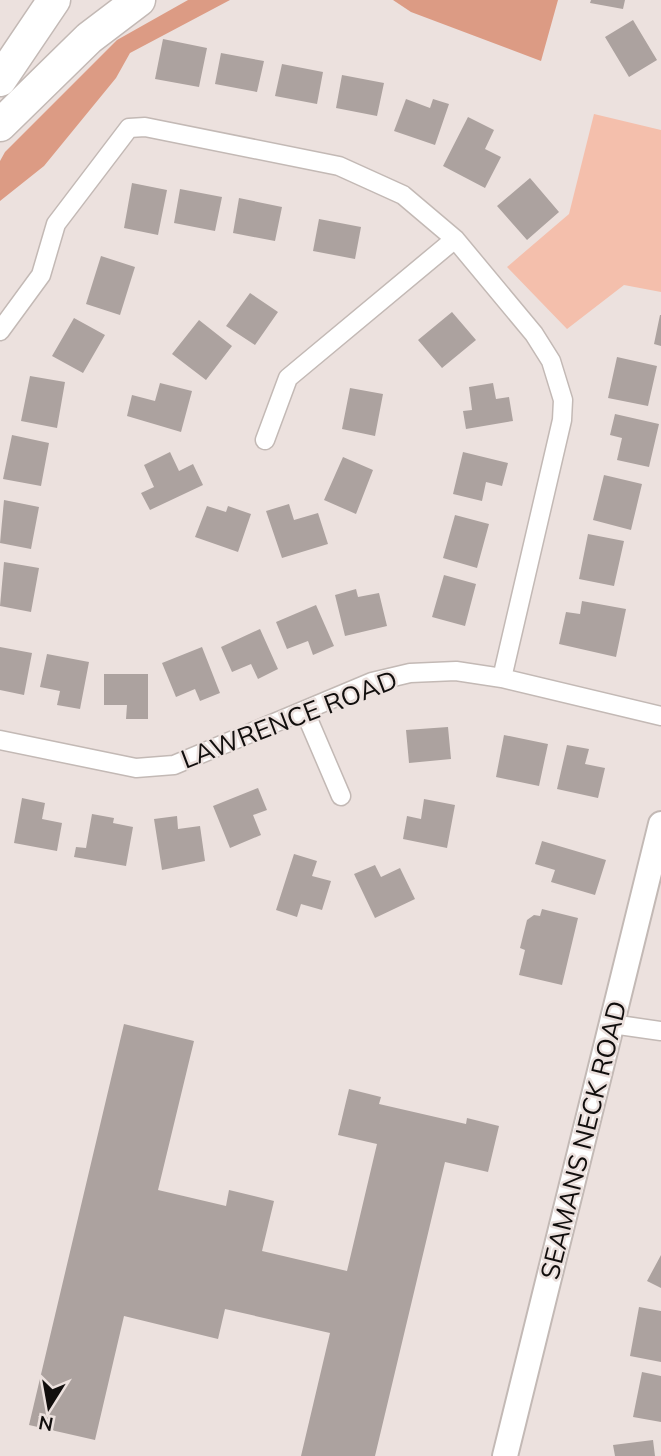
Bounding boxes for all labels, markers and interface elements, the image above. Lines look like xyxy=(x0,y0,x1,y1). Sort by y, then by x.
street label: LAWRENCE ROAD xyxy=(176,663,402,775)
street label: SEAMANS NECK ROAD xyxy=(532,997,634,1283)
north arrow xyxy=(14,1372,84,1442)
text: N xyxy=(36,1411,55,1437)

